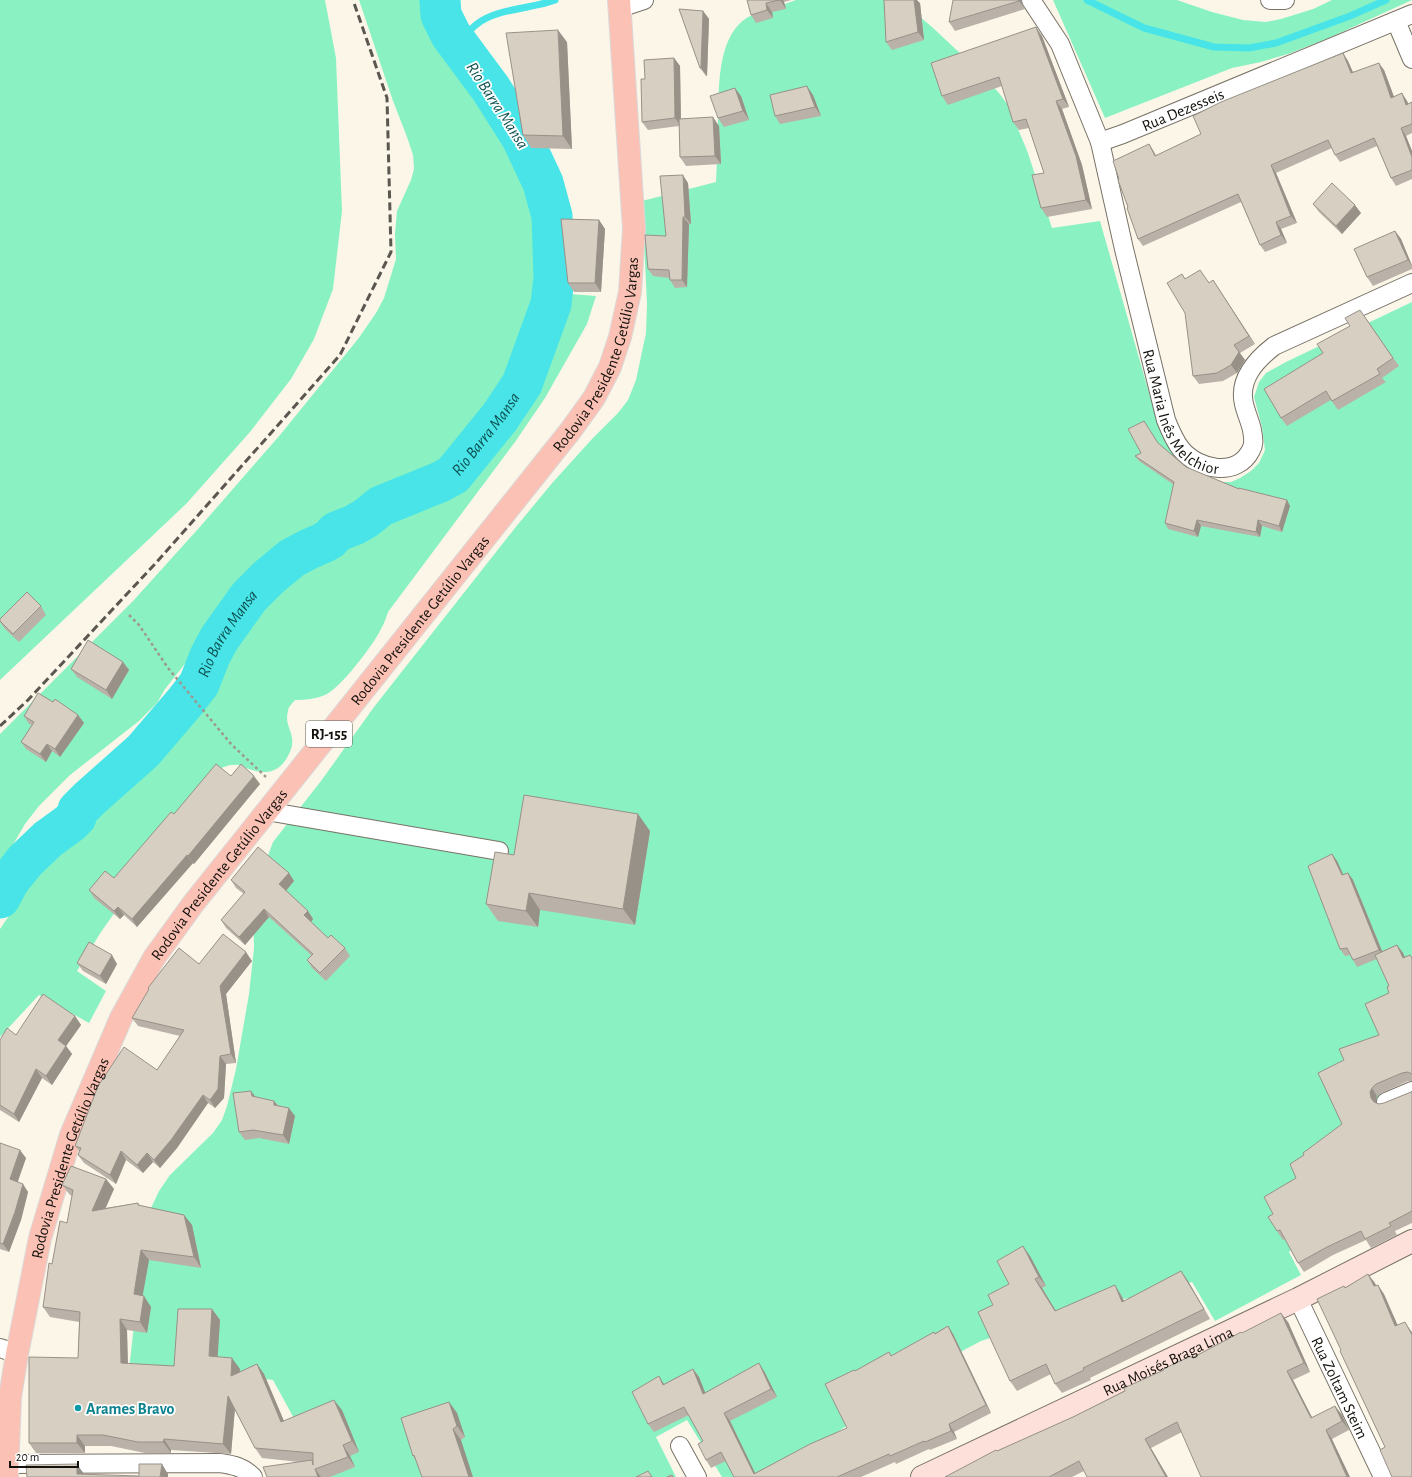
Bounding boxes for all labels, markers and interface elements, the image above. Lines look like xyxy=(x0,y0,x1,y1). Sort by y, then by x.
water label: Rio Barra Mansa xyxy=(463,59,532,152)
street label: Rua Dezesseis xyxy=(1140,86,1227,134)
street label: Rodovia Presidente Getúlio Vargas xyxy=(550,257,641,455)
street label: Rua Maria Inês Melchior xyxy=(1140,348,1220,477)
water label: Rio Barra Mansa xyxy=(448,389,523,479)
street label: Rodovia Presidente Getúlio Vargas xyxy=(348,533,493,708)
water label: Rio Barra Mansa xyxy=(195,586,261,680)
road number: RJ-155 xyxy=(306,721,352,747)
street label: Rodovia Presidente Getúlio Vargas xyxy=(148,786,291,963)
street label: Rodovia Presidente Getúlio Vargas xyxy=(29,1055,112,1260)
street label: Rua Moisés Braga Lima xyxy=(1101,1324,1236,1399)
street label: Rua Zoltam Steim xyxy=(1308,1334,1370,1441)
place label: Arames Bravo xyxy=(86,1401,175,1417)
marker: Arames Bravo xyxy=(73,1403,83,1413)
scale bar xyxy=(10,1443,78,1469)
text: 20 m xyxy=(16,1451,39,1463)

